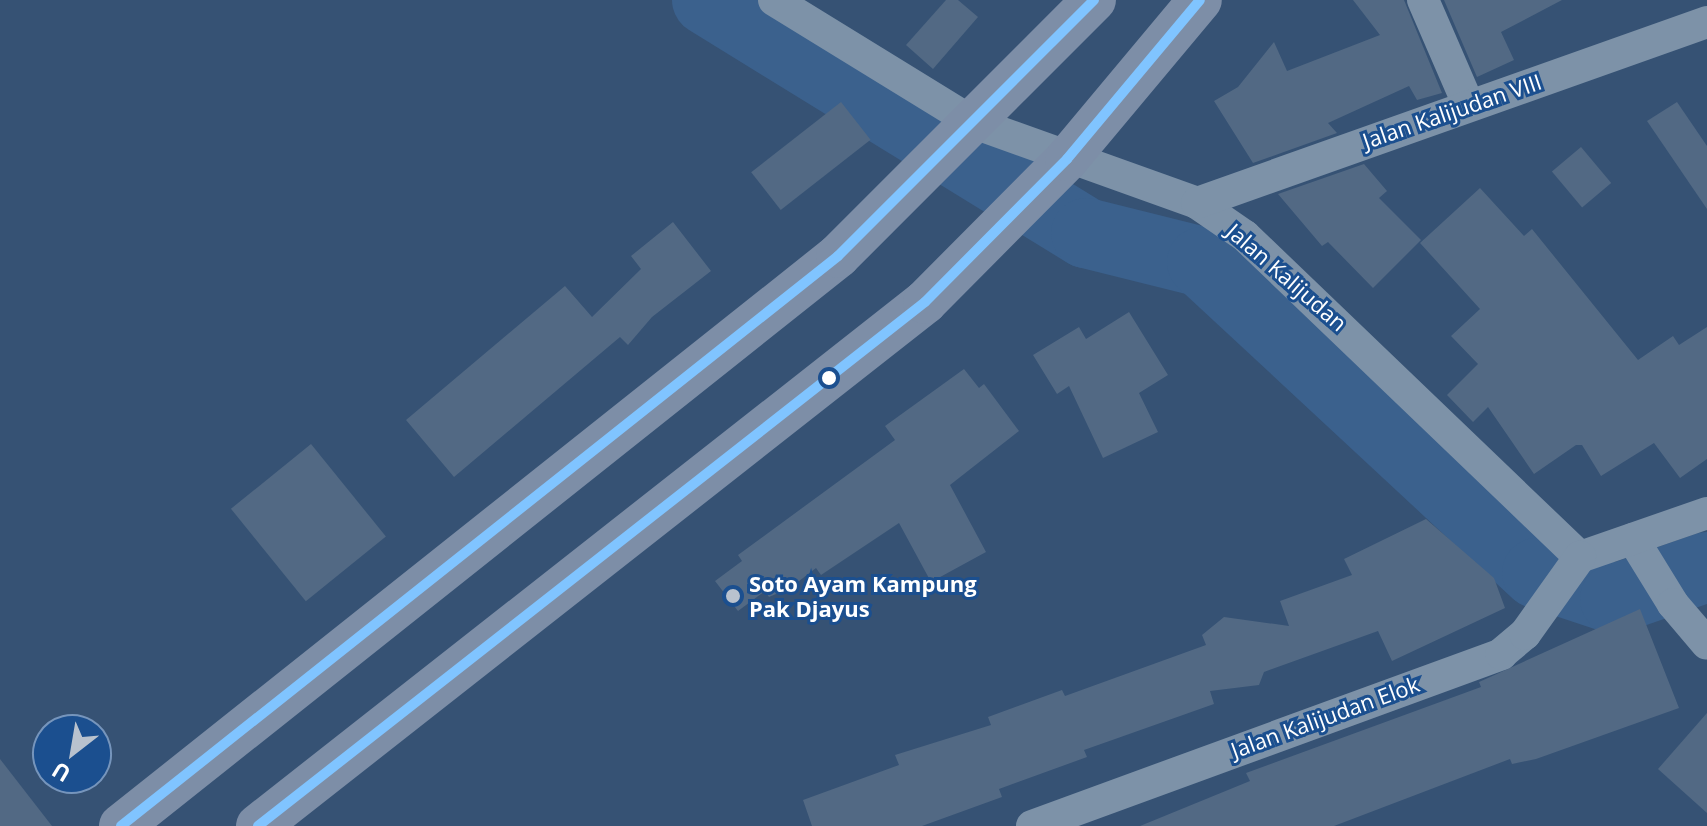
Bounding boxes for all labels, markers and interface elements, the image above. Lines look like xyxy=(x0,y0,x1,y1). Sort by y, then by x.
street label: Jalan Kalijudan VIII xyxy=(1359,68,1545,154)
street label: Jalan Kalijudan xyxy=(1222,218,1352,336)
unlabelled marker xyxy=(821,370,837,386)
place label: Soto Ayam Kampung Pak Djayus xyxy=(749,570,977,622)
marker: Soto Ayam Kampung Pak Djayus xyxy=(724,587,742,605)
street label: Jalan Kalijudan Elok xyxy=(1227,671,1423,763)
north arrow xyxy=(32,714,112,794)
text: U xyxy=(46,756,76,790)

